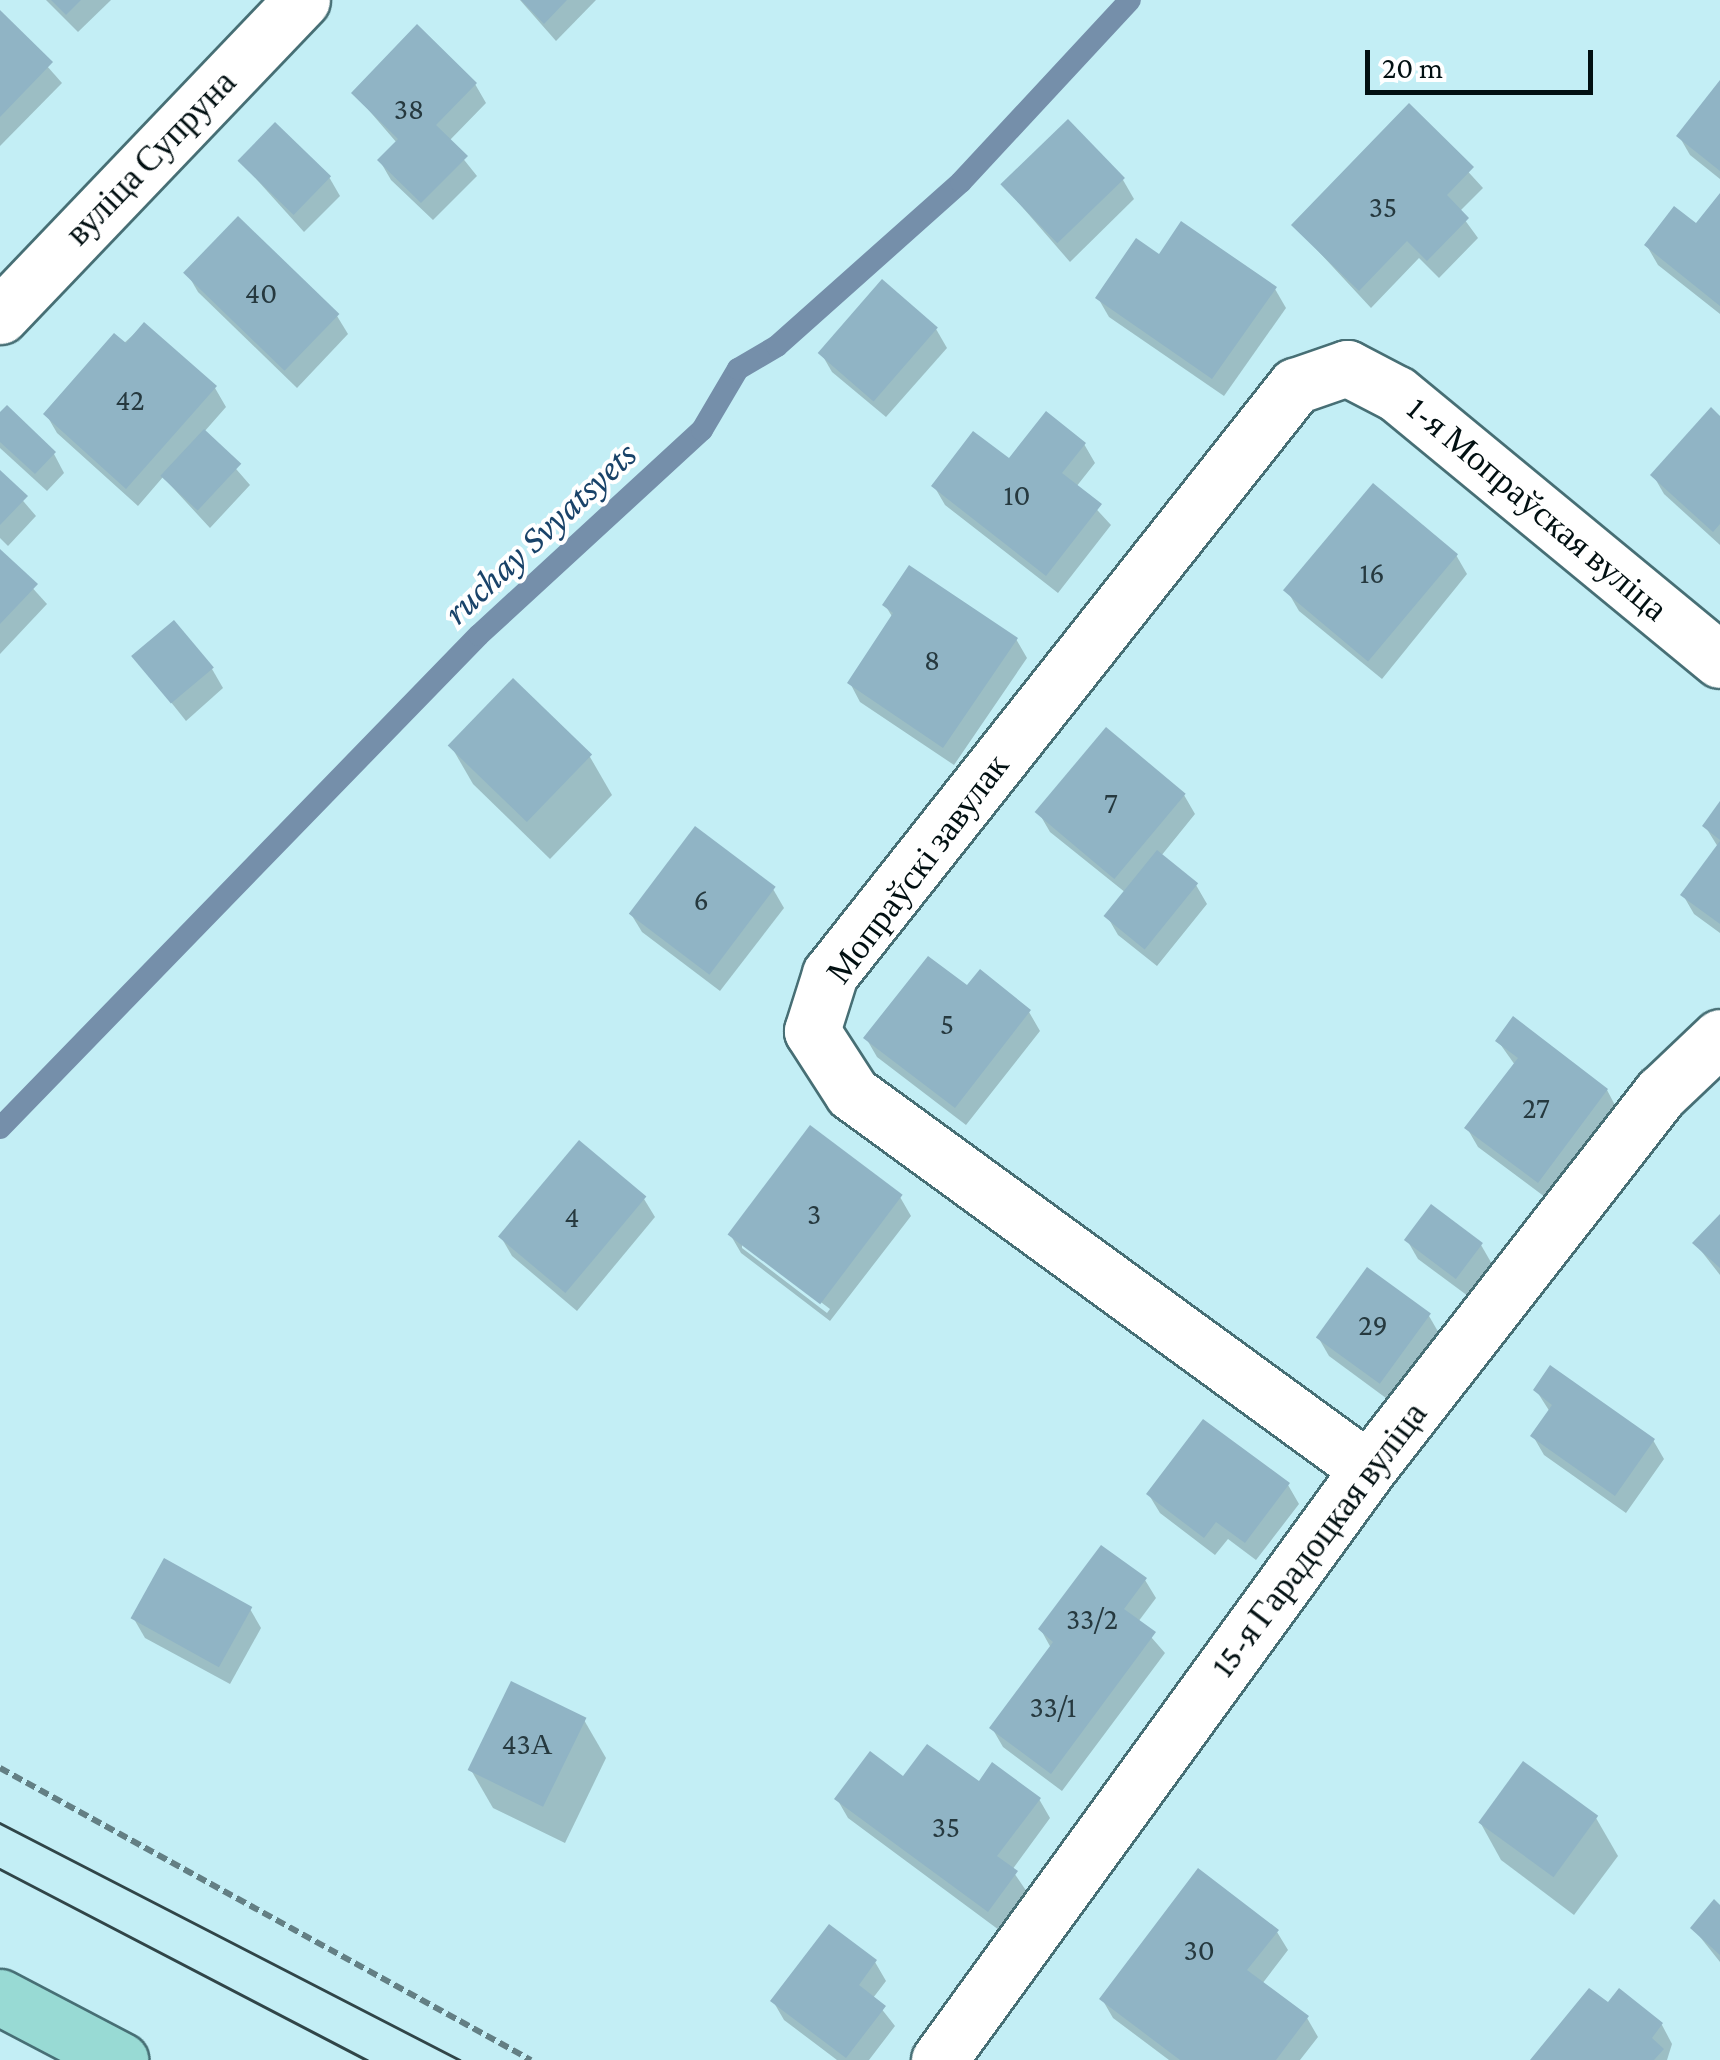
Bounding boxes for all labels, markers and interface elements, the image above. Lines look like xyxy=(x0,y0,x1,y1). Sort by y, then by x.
scale bar xyxy=(1370,30,1598,92)
text: 20 m xyxy=(1382,51,1443,84)
street label: вуліца Супруна xyxy=(57,62,245,254)
house number: 38 xyxy=(394,91,424,127)
house number: 35 xyxy=(1369,189,1397,225)
house number: 40 xyxy=(245,275,277,311)
house number: 42 xyxy=(115,382,145,418)
street label: 1-я Мопраўская вуліца xyxy=(1398,388,1676,630)
water label: ruchay Svyatsyets xyxy=(434,432,646,634)
house number: 10 xyxy=(1004,477,1030,513)
house number: 16 xyxy=(1359,555,1385,591)
house number: 8 xyxy=(924,642,940,678)
street label: Мопраўскі завулак xyxy=(818,746,1018,992)
house number: 7 xyxy=(1104,785,1118,821)
house number: 6 xyxy=(693,882,709,918)
house number: 5 xyxy=(940,1006,954,1042)
house number: 27 xyxy=(1522,1090,1550,1126)
house number: 3 xyxy=(807,1196,821,1232)
house number: 4 xyxy=(564,1199,580,1235)
house number: 29 xyxy=(1358,1307,1388,1343)
street label: 15-я Гарадоцкая вуліца xyxy=(1202,1394,1436,1686)
house number: 33/2 xyxy=(1066,1601,1118,1637)
house number: 33/1 xyxy=(1030,1689,1076,1725)
house number: 43А xyxy=(502,1726,552,1762)
house number: 35 xyxy=(932,1809,960,1845)
house number: 30 xyxy=(1183,1932,1215,1968)

